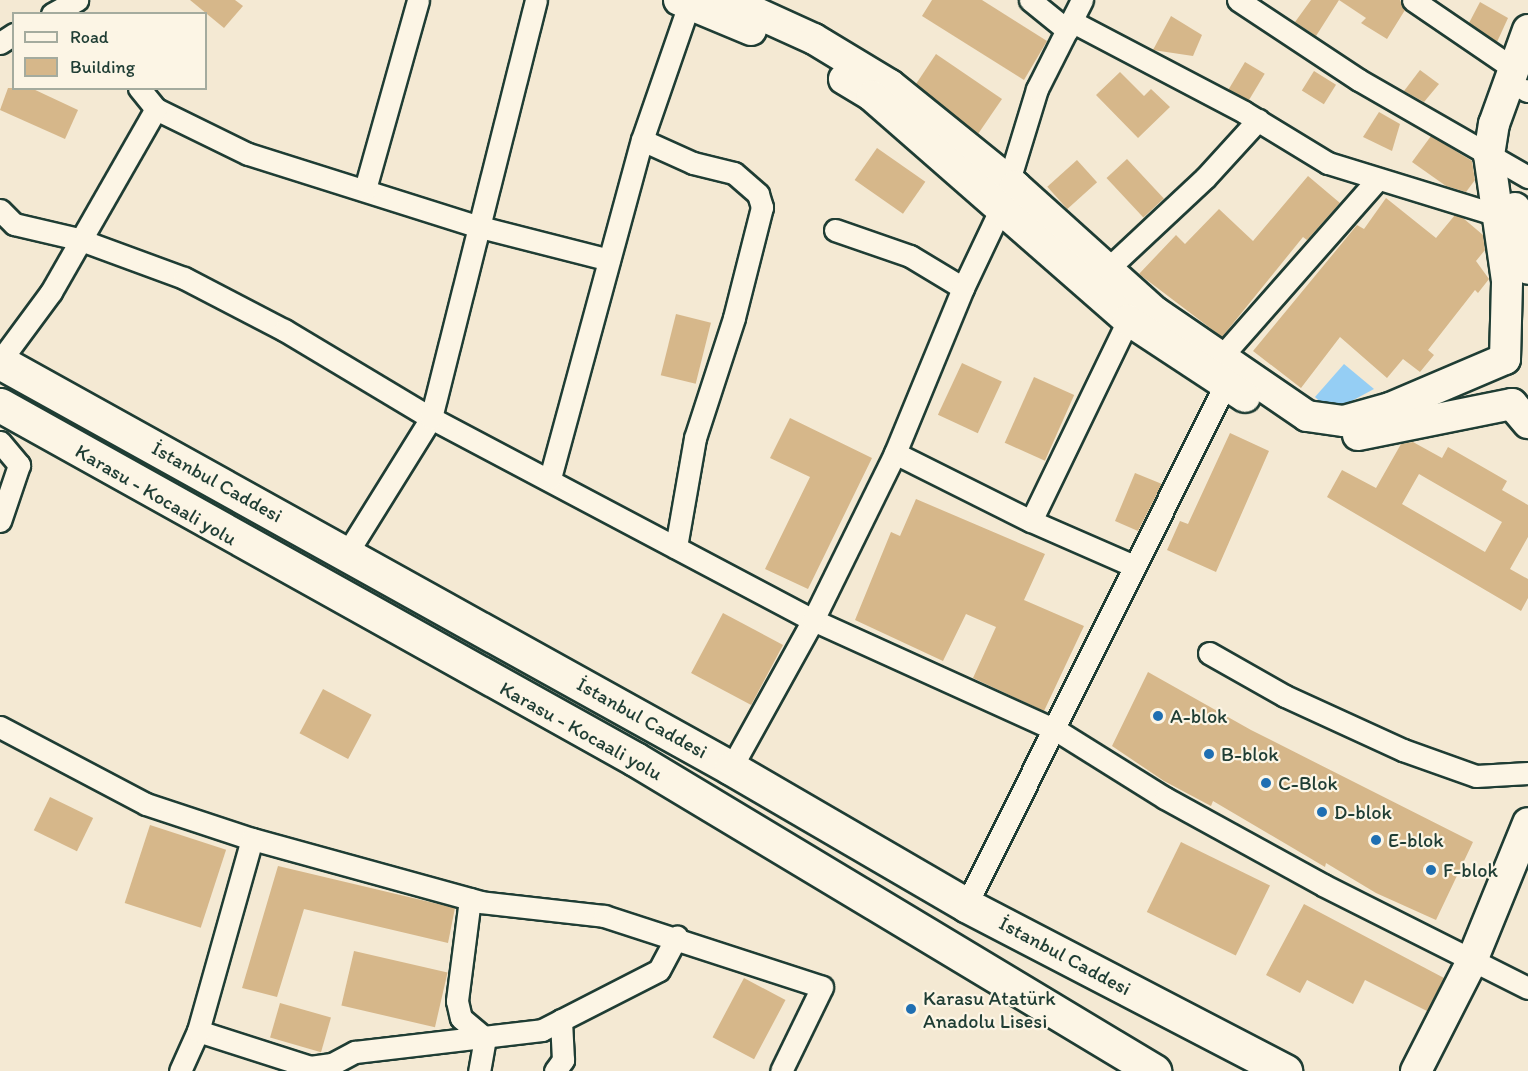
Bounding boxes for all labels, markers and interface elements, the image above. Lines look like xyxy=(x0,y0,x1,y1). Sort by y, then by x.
legend xyxy=(12,12,207,90)
text: Road xyxy=(70,26,109,48)
text: Building xyxy=(70,56,135,78)
street label: İstanbul Caddesi xyxy=(147,436,287,528)
street label: Karasu - Kocaali yolu xyxy=(71,439,241,551)
street label: İstanbul Caddesi xyxy=(572,672,712,764)
street label: Karasu - Kocaali yolu xyxy=(496,676,666,786)
place label: A-blok xyxy=(1170,704,1227,728)
marker: A-blok xyxy=(1151,709,1165,723)
place label: B-blok xyxy=(1221,742,1279,766)
marker: B-blok xyxy=(1202,747,1216,761)
place label: C-Blok xyxy=(1278,771,1338,795)
marker: C-Blok xyxy=(1259,776,1273,790)
place label: D-blok xyxy=(1334,800,1392,824)
marker: D-blok xyxy=(1315,805,1329,819)
place label: E-blok xyxy=(1388,828,1444,852)
marker: E-blok xyxy=(1369,833,1383,847)
place label: F-blok xyxy=(1443,858,1498,882)
marker: F-blok xyxy=(1424,863,1438,877)
street label: İstanbul Caddesi xyxy=(995,911,1135,1001)
place label: Karasu Atatürk Anadolu Lisesi xyxy=(923,986,1056,1033)
marker: Karasu Atatürk Anadolu Lisesi xyxy=(904,1002,918,1016)

